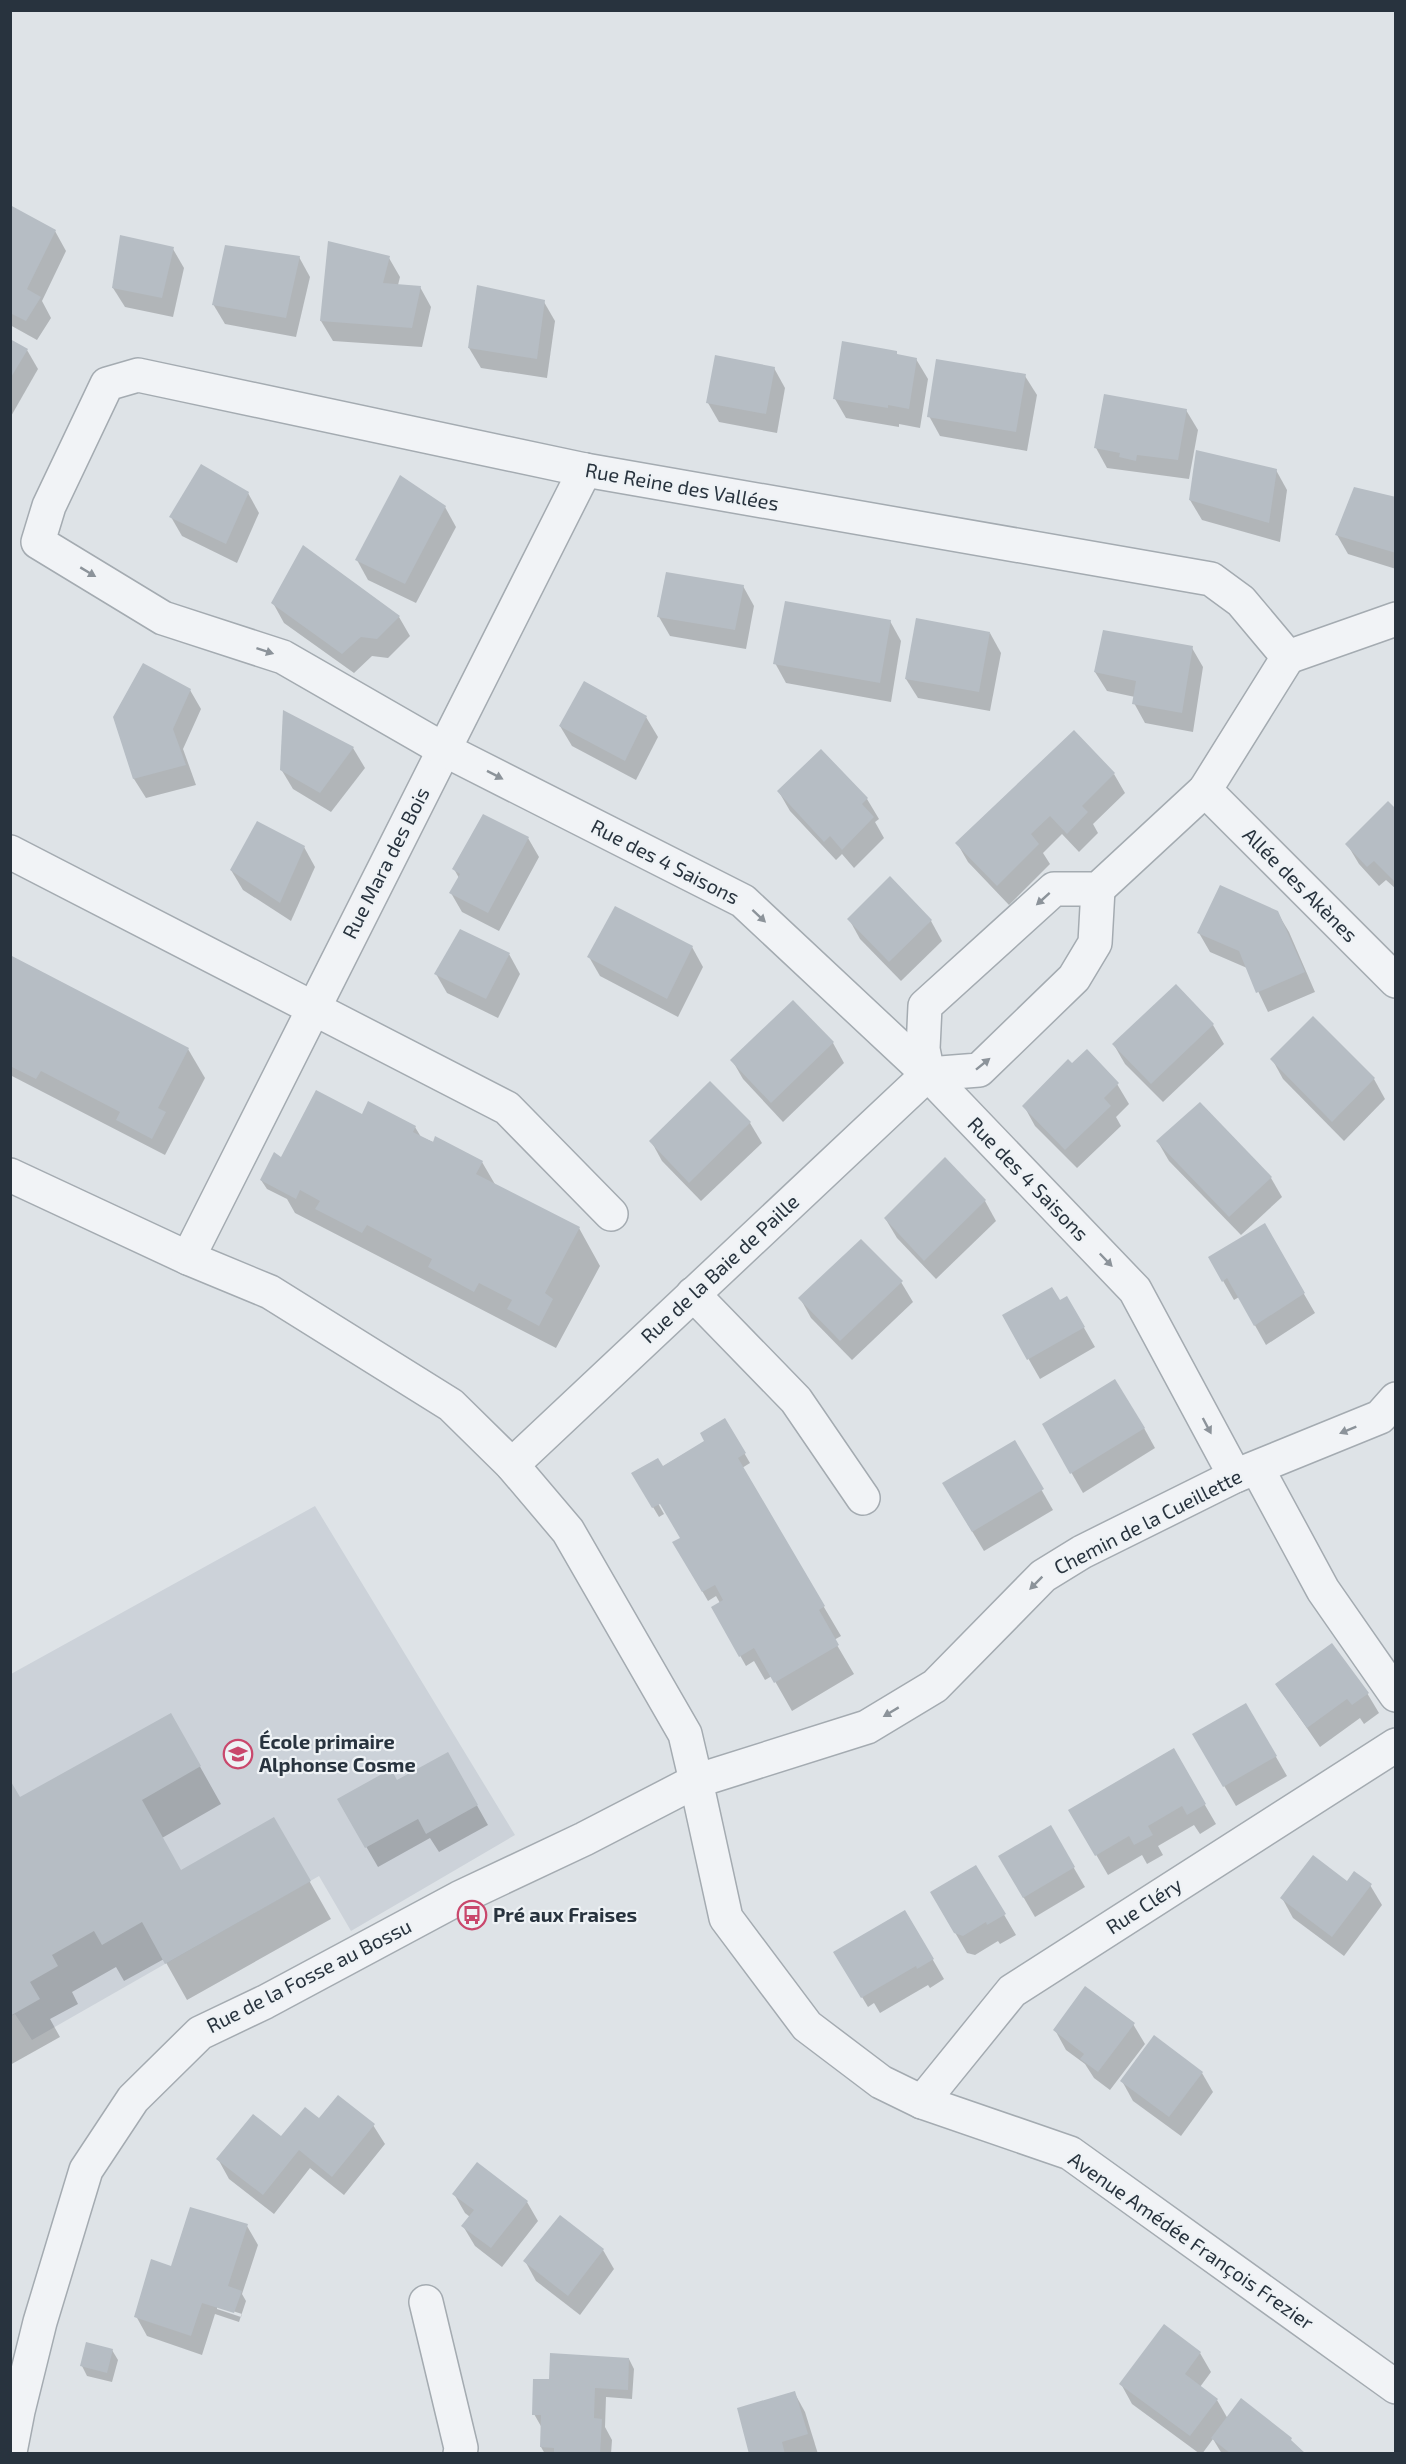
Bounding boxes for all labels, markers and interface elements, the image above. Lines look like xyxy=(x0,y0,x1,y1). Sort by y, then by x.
street label: Rue Reine des Vallées xyxy=(583,457,781,515)
one-way arrow xyxy=(80,567,96,578)
one-way arrow xyxy=(256,647,274,656)
one-way arrow xyxy=(487,770,504,780)
street label: Rue Mara des Bois xyxy=(337,783,434,942)
street label: Rue des 4 Saisons xyxy=(587,813,744,909)
street label: Allée des Akènes xyxy=(1238,822,1363,947)
one-way arrow xyxy=(1036,892,1051,905)
one-way arrow xyxy=(752,909,767,923)
one-way arrow xyxy=(975,1058,991,1071)
street label: Rue des 4 Saisons xyxy=(963,1111,1094,1245)
street label: Rue de la Baie de Paille xyxy=(635,1189,803,1348)
one-way arrow xyxy=(1099,1253,1113,1268)
one-way arrow xyxy=(1202,1417,1212,1434)
one-way arrow xyxy=(1339,1425,1357,1435)
street label: Chemin de la Cueillette xyxy=(1050,1463,1245,1579)
one-way arrow xyxy=(1029,1576,1043,1590)
one-way arrow xyxy=(883,1707,899,1718)
place label: École primaire Alphonse Cosme xyxy=(259,1729,416,1776)
school or university icon: École primaire Alphonse Cosme xyxy=(222,1738,254,1770)
street label: Rue Cléry xyxy=(1101,1872,1186,1939)
bus stop icon: Pré aux Fraises xyxy=(456,1899,488,1931)
place label: Pré aux Fraises xyxy=(493,1902,637,1926)
street label: Rue de la Fosse au Bossu xyxy=(202,1913,415,2037)
street label: Avenue Amédée François Frezier xyxy=(1064,2146,1319,2335)

